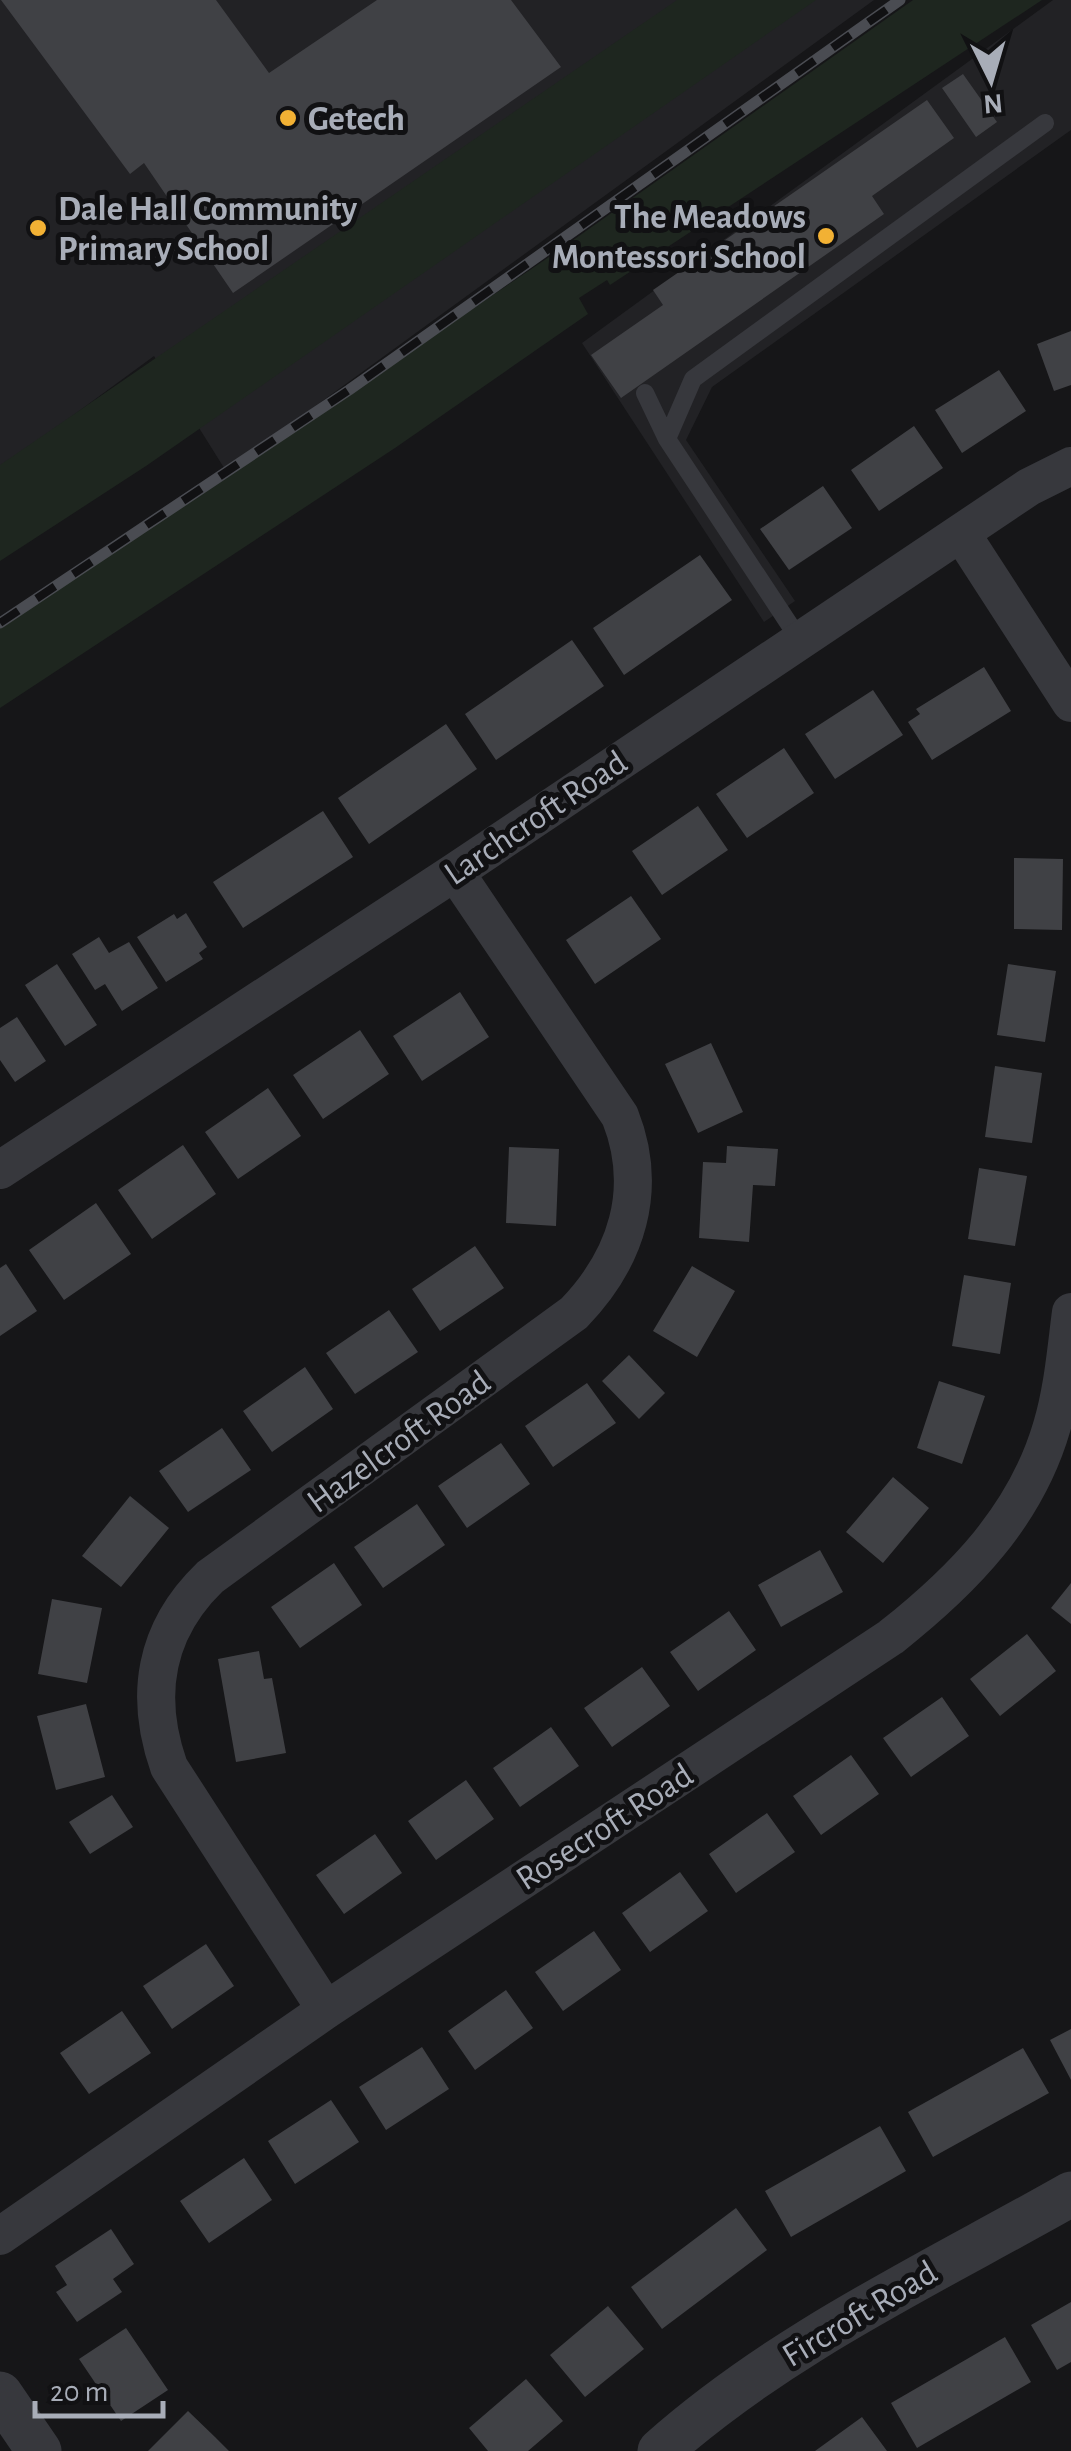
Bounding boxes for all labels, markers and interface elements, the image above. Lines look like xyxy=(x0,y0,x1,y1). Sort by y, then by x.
north arrow xyxy=(941,30,1041,130)
text: N xyxy=(982,88,1004,118)
place label: Getech xyxy=(308,102,405,137)
marker: Getech xyxy=(277,107,299,129)
place label: Dale Hall Community Primary School xyxy=(58,192,357,267)
place label: The Meadows Montessori School xyxy=(552,200,806,275)
marker: Dale Hall Community Primary School xyxy=(27,217,49,239)
marker: The Meadows Montessori School xyxy=(815,225,837,247)
street label: Larchcroft Road xyxy=(438,745,633,892)
street label: Hazelcroft Road xyxy=(301,1364,497,1520)
street label: Rosecroft Road xyxy=(510,1757,699,1897)
street label: Fircroft Road xyxy=(776,2255,943,2374)
scale bar xyxy=(35,2356,162,2418)
text: 20 m xyxy=(50,2377,108,2407)

